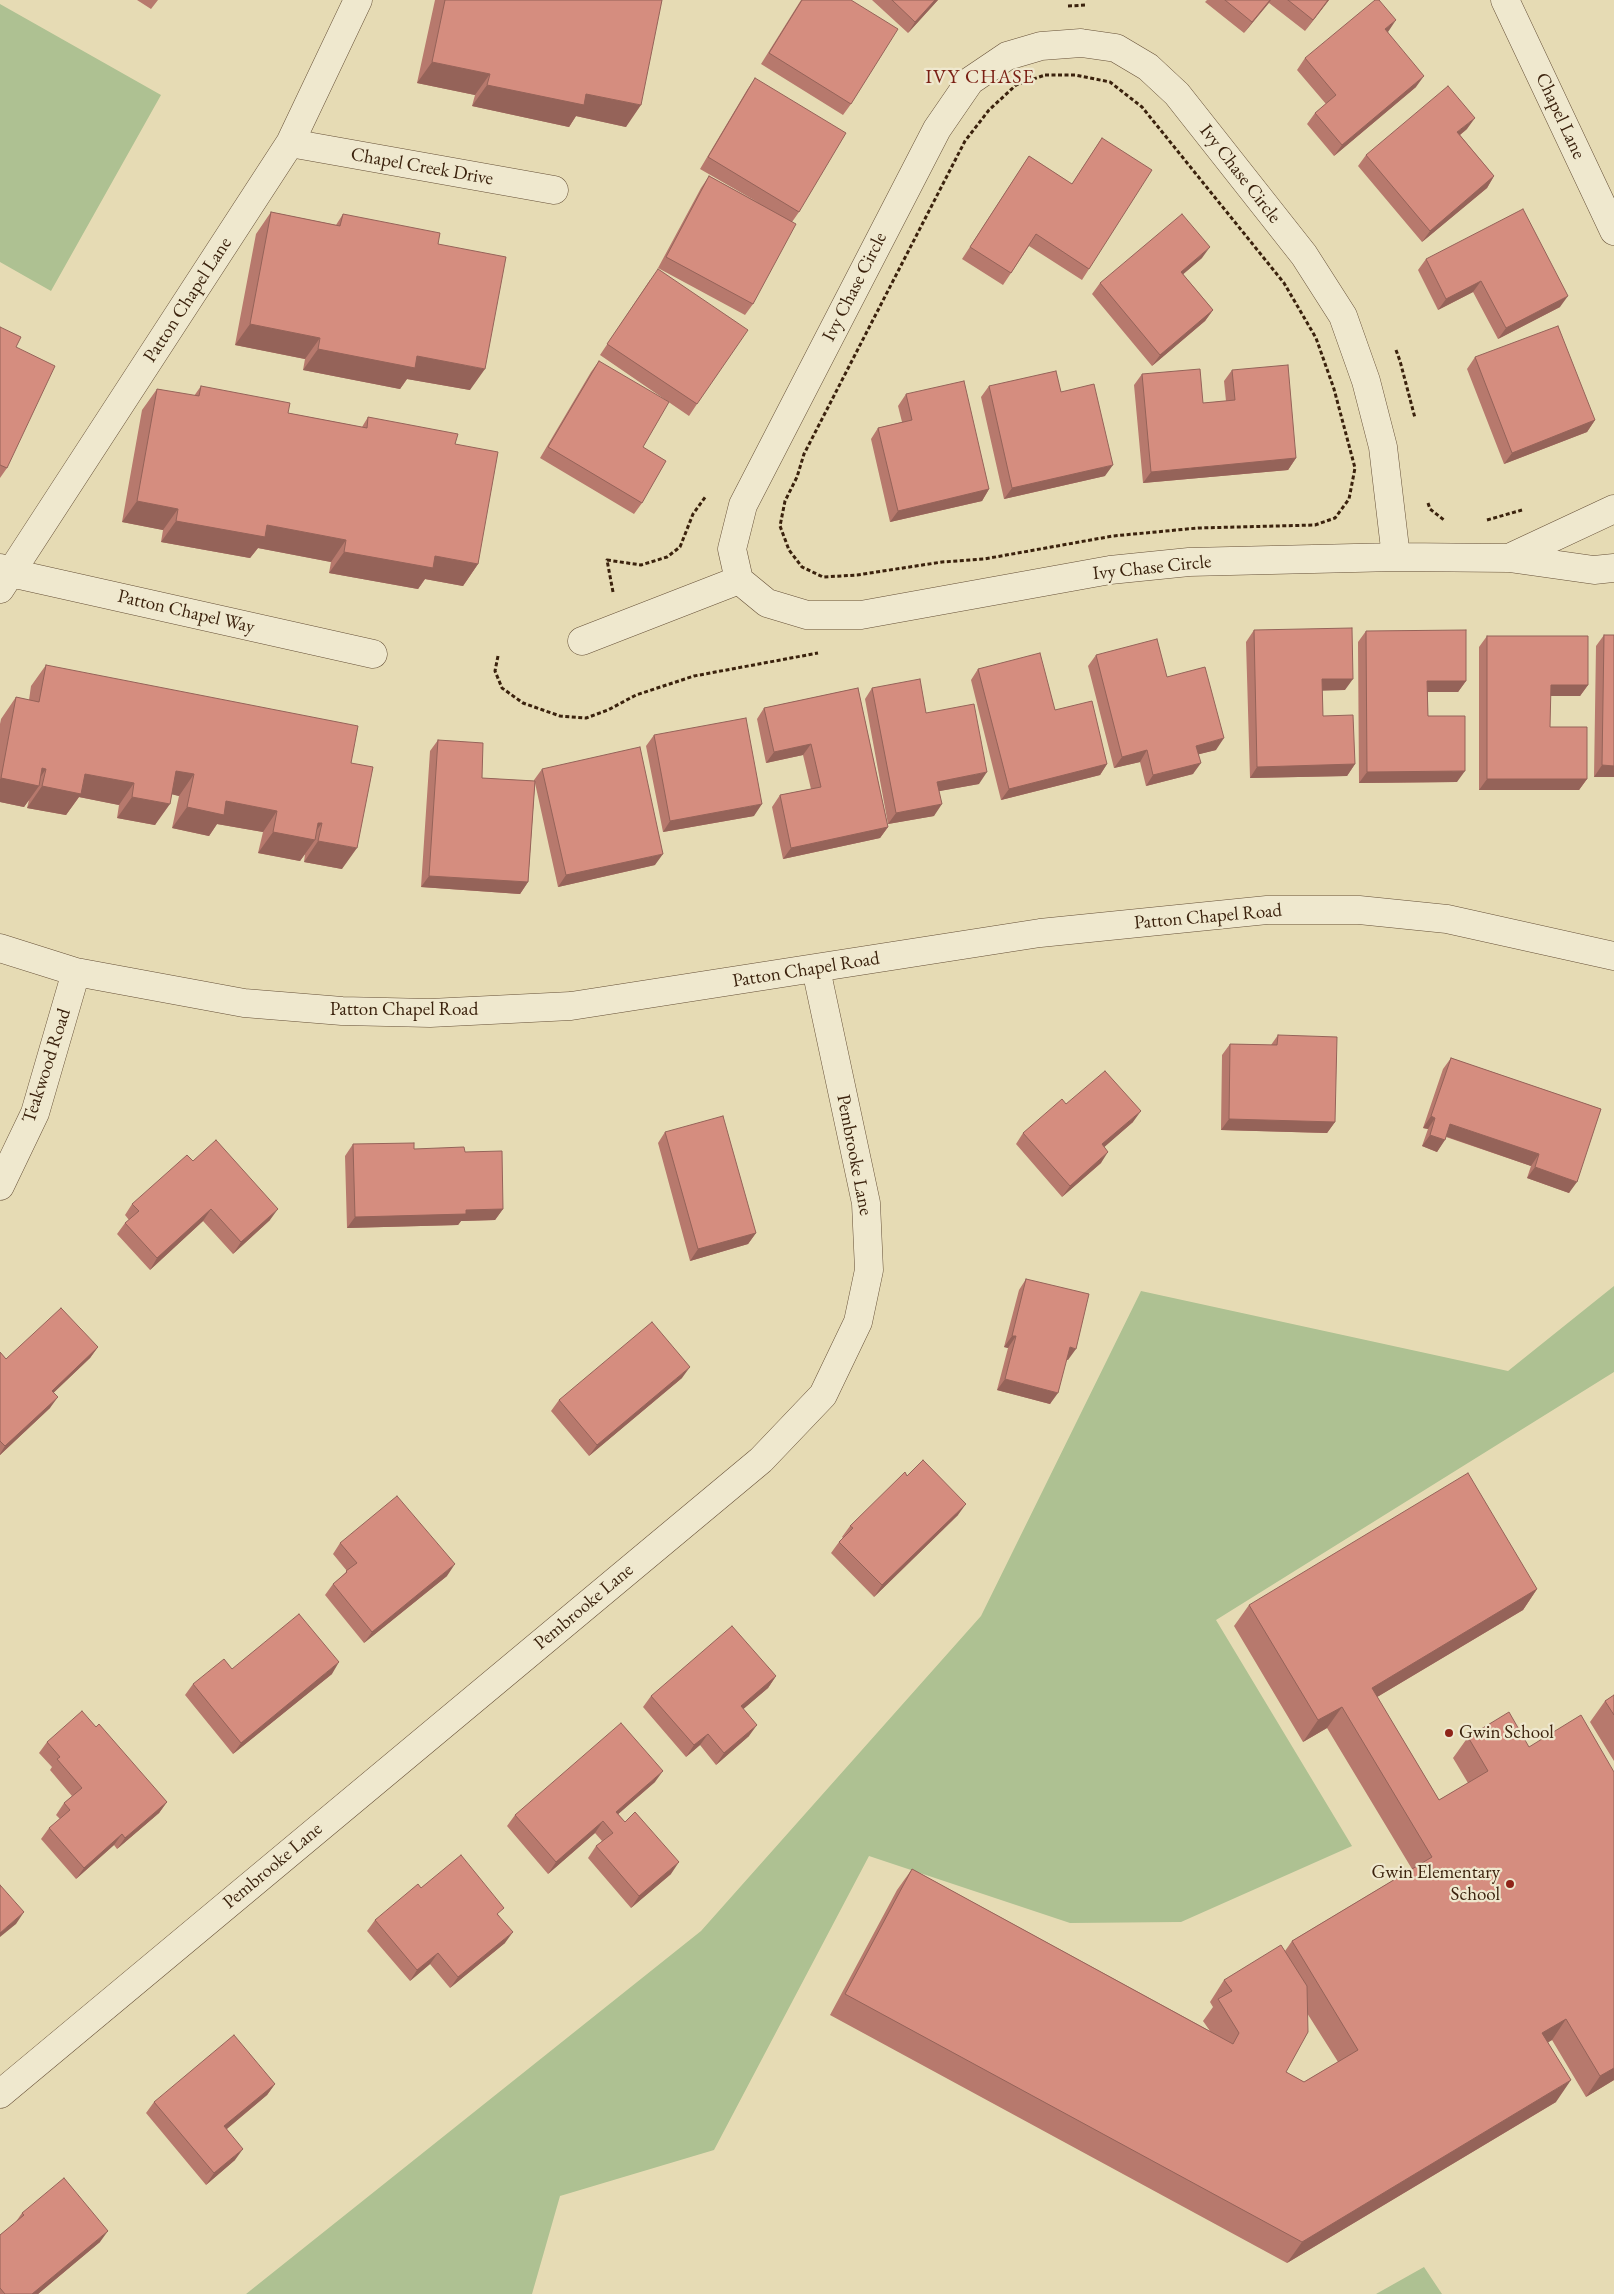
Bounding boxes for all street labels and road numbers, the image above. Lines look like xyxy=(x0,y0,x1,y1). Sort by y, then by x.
street label: Chapel Lane xyxy=(1530,69,1590,163)
street label: Ivy Chase Circle xyxy=(1194,120,1286,228)
street label: Chapel Creek Drive xyxy=(349,143,495,191)
street label: Ivy Chase Circle xyxy=(818,229,892,345)
street label: Patton Chapel Lane xyxy=(139,233,237,367)
street label: Ivy Chase Circle xyxy=(1091,550,1213,586)
street label: Patton Chapel Way xyxy=(115,585,257,639)
street label: Patton Chapel Road xyxy=(1133,899,1283,935)
street label: Patton Chapel Road xyxy=(731,947,881,993)
street label: Patton Chapel Road xyxy=(330,999,478,1021)
street label: Teakwood Road xyxy=(18,1006,76,1126)
street label: Pembrooke Lane xyxy=(831,1093,877,1217)
street label: Pembrooke Lane xyxy=(530,1559,638,1655)
street label: Pembrooke Lane xyxy=(219,1818,327,1914)

